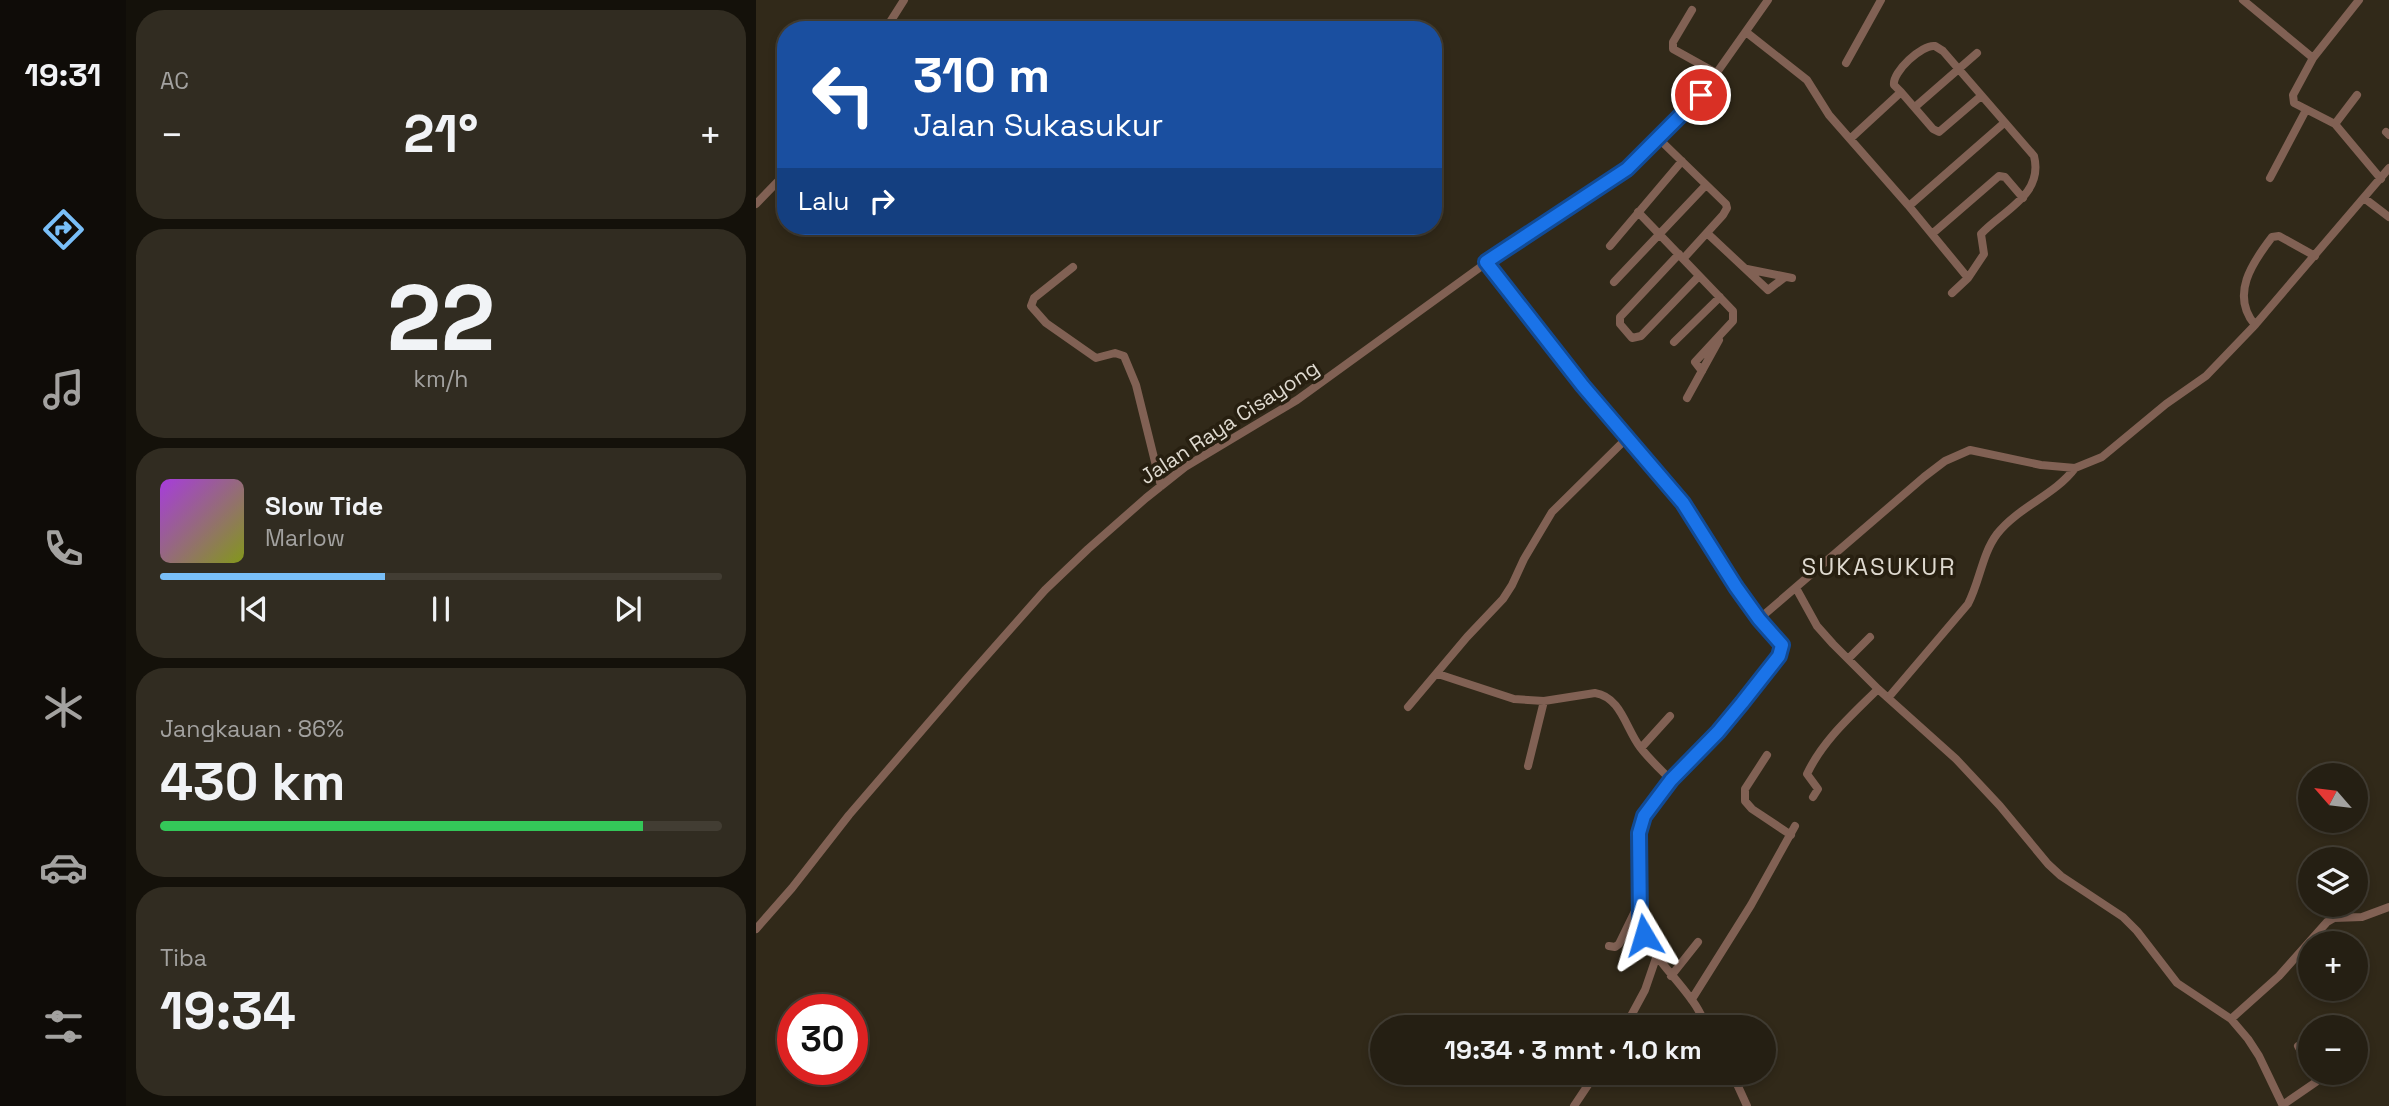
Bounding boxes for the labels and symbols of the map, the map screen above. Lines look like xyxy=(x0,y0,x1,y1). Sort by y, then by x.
pin xyxy=(1671,65,1731,125)
street label: Jalan Raya Cisayong xyxy=(1134,354,1324,490)
district label: SUKASUKUR xyxy=(1802,551,1956,582)
north arrow xyxy=(2298,763,2368,833)
position arrow xyxy=(1607,898,1681,972)
speed limit sign: 30 xyxy=(777,994,868,1085)

